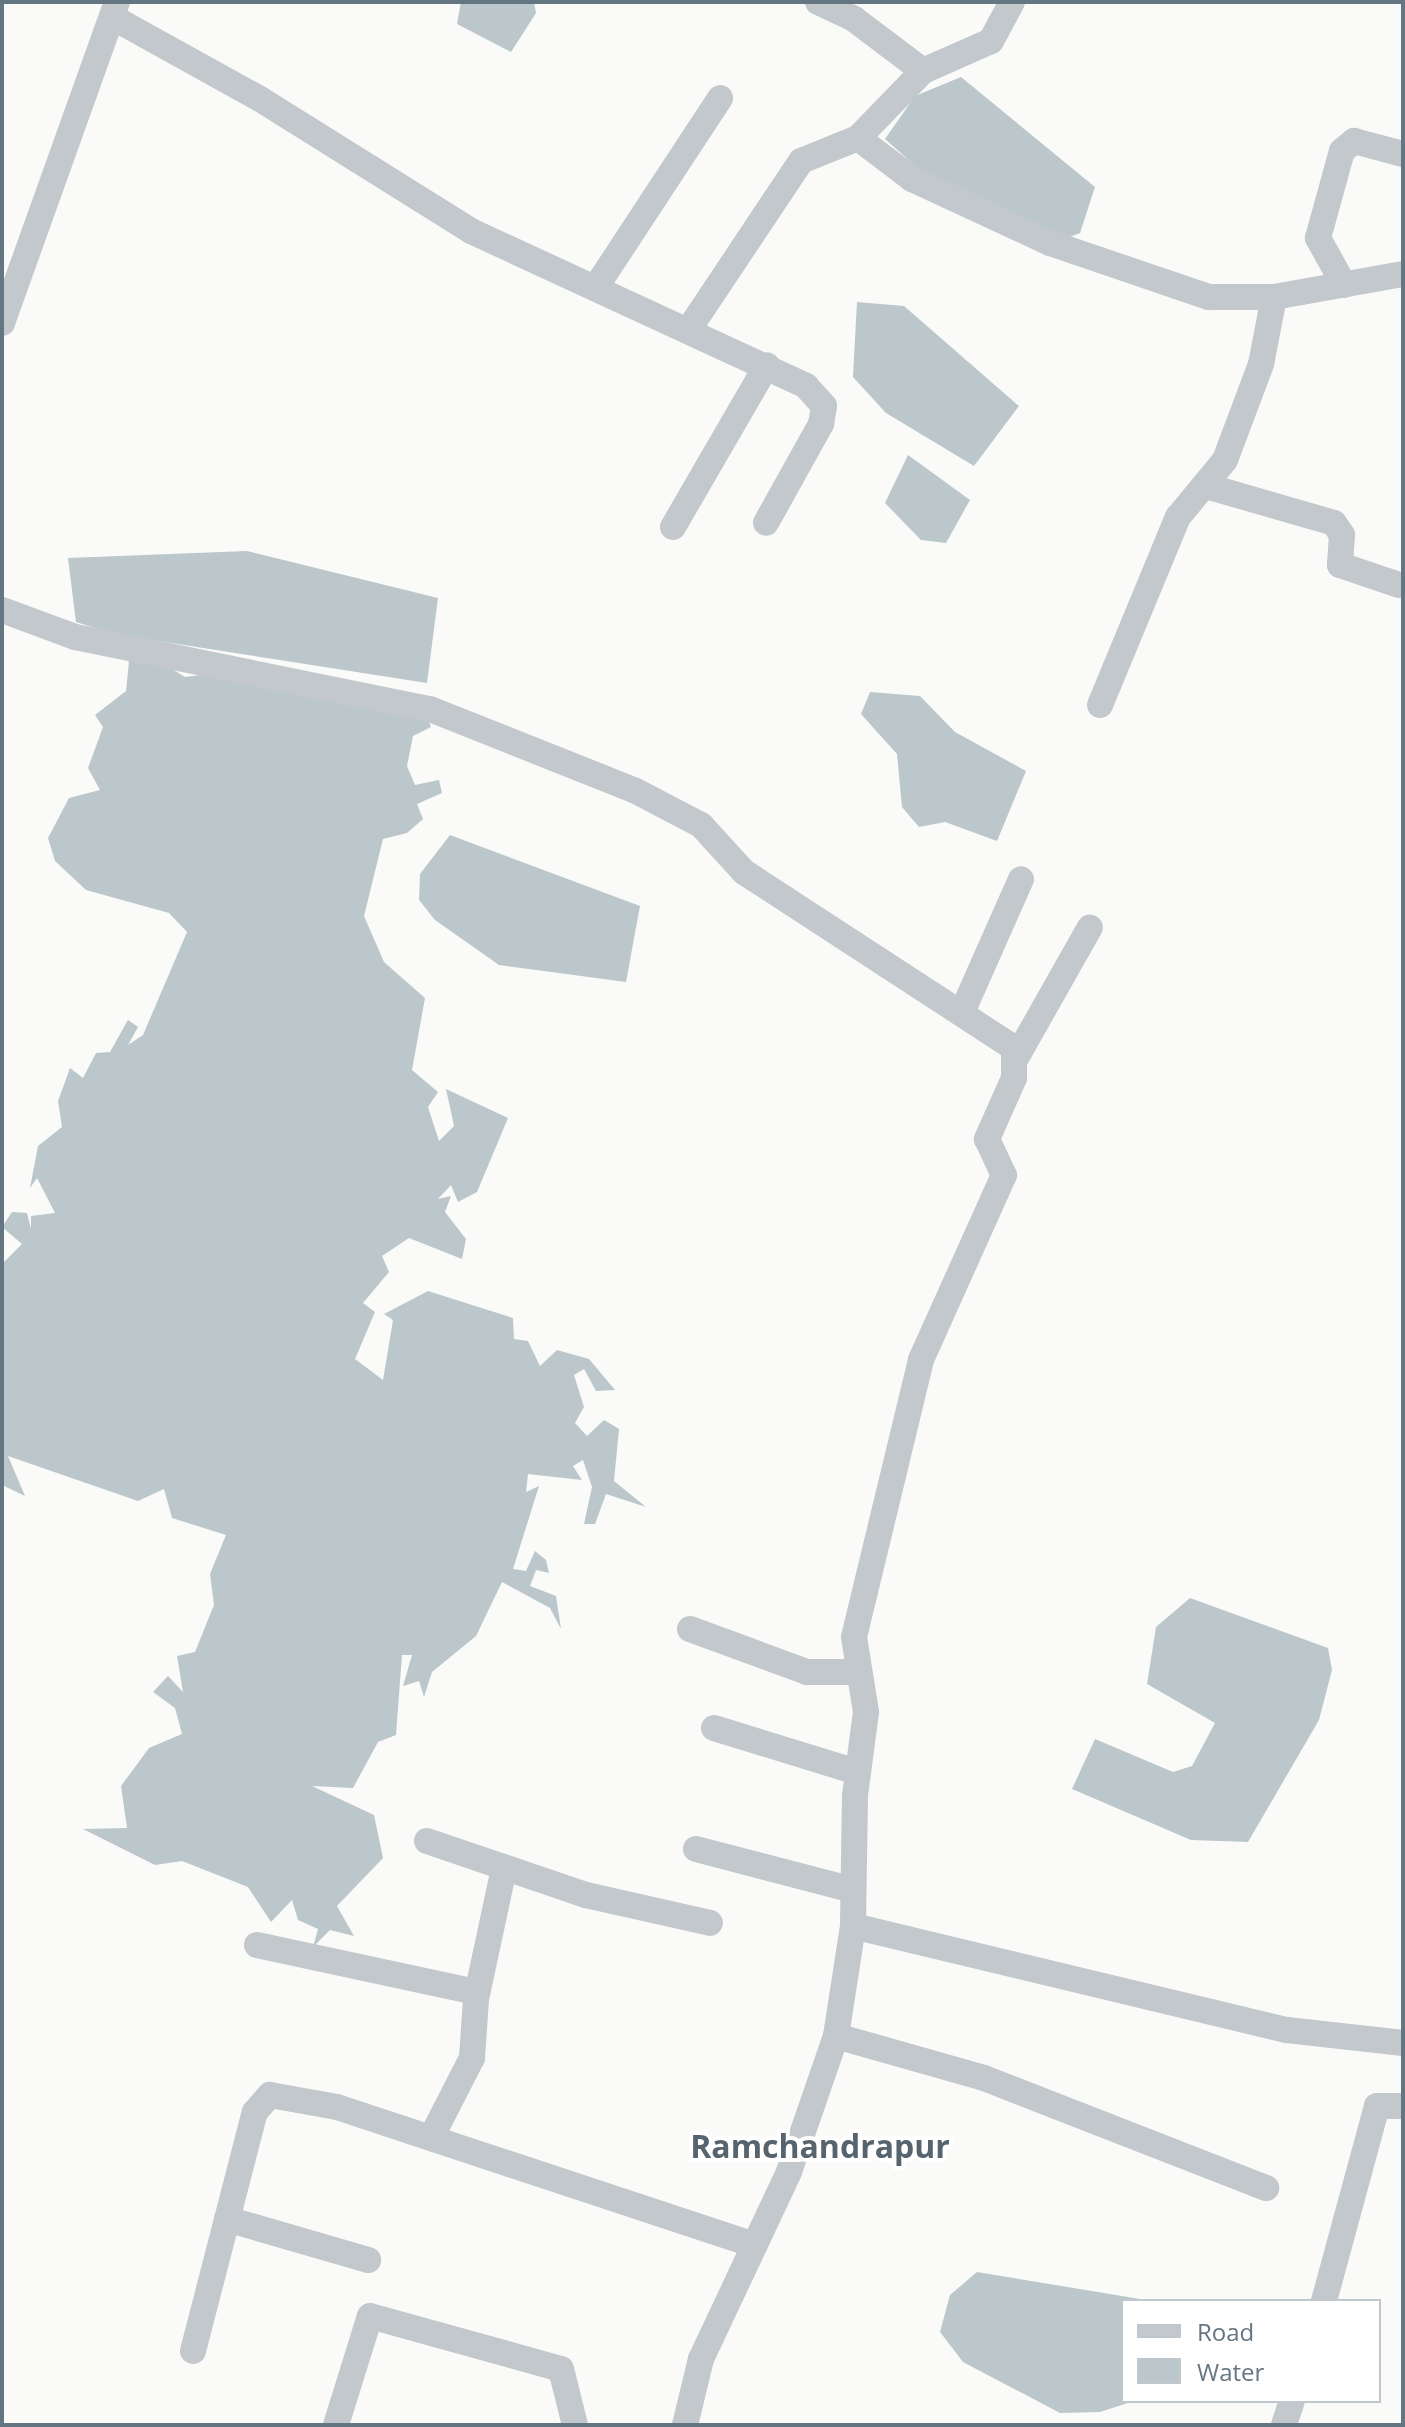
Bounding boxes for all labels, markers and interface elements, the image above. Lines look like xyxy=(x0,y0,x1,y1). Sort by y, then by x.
district label: Ramchandrapur xyxy=(690,2127,950,2165)
legend xyxy=(1121,2299,1381,2403)
text: Road xyxy=(1197,2315,1254,2348)
text: Water xyxy=(1197,2355,1264,2388)

